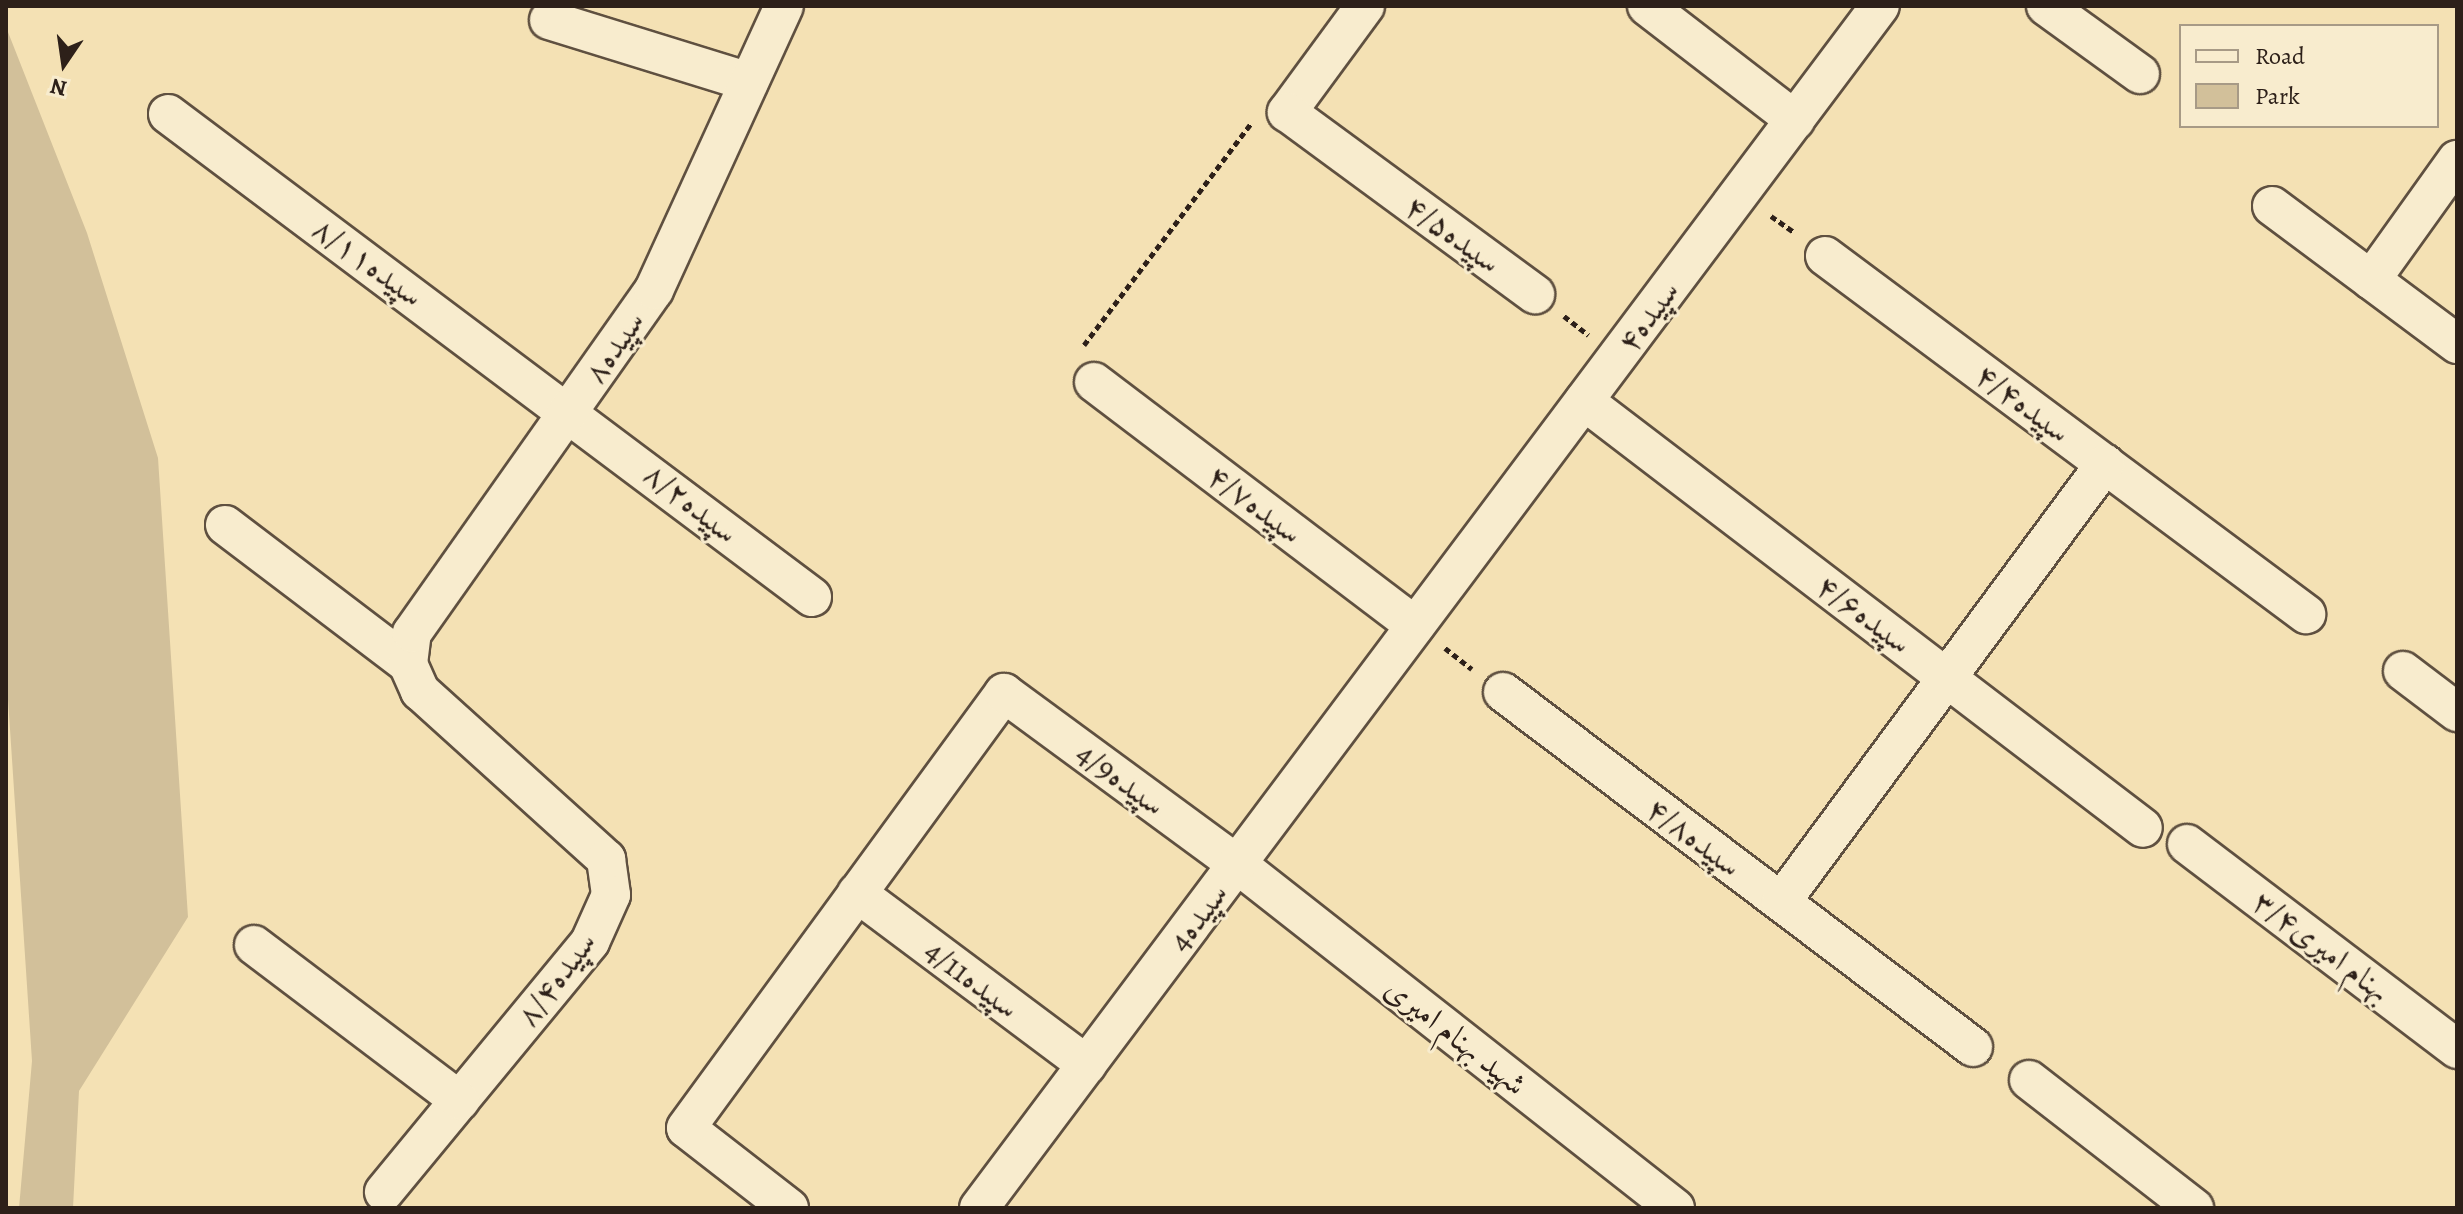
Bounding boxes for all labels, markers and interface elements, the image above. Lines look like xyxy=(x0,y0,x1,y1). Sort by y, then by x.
north arrow xyxy=(24,24,104,104)
legend xyxy=(2179,24,2439,128)
text: Road xyxy=(2255,40,2305,72)
text: N xyxy=(47,71,70,104)
text: Park xyxy=(2255,80,2300,112)
street label: سپیده۴/۵ xyxy=(1398,187,1508,281)
street label: سپیده۸/۱۱ xyxy=(305,209,431,315)
street label: سپیده۴ xyxy=(1609,273,1687,359)
street label: سپیده۸ xyxy=(576,303,652,391)
street label: سپیده۴/۴ xyxy=(1968,355,2078,451)
street label: سپیده۸/۲ xyxy=(636,454,746,552)
street label: سپیده۴/۷ xyxy=(1200,456,1310,552)
street label: سپیده۴/۶ xyxy=(1809,566,1919,662)
street label: 4/9سپیده xyxy=(1069,734,1173,824)
street label: سپیده۴/۸ xyxy=(1639,789,1749,885)
street label: 4سپیده xyxy=(1160,875,1236,959)
street label: بهنام امیری۳/۴ xyxy=(2246,882,2398,1010)
street label: سپیده۸/۴ xyxy=(508,924,604,1034)
street label: 4/11سپیده xyxy=(917,931,1027,1027)
street label: شهید بهنام امیری xyxy=(1377,969,1535,1103)

